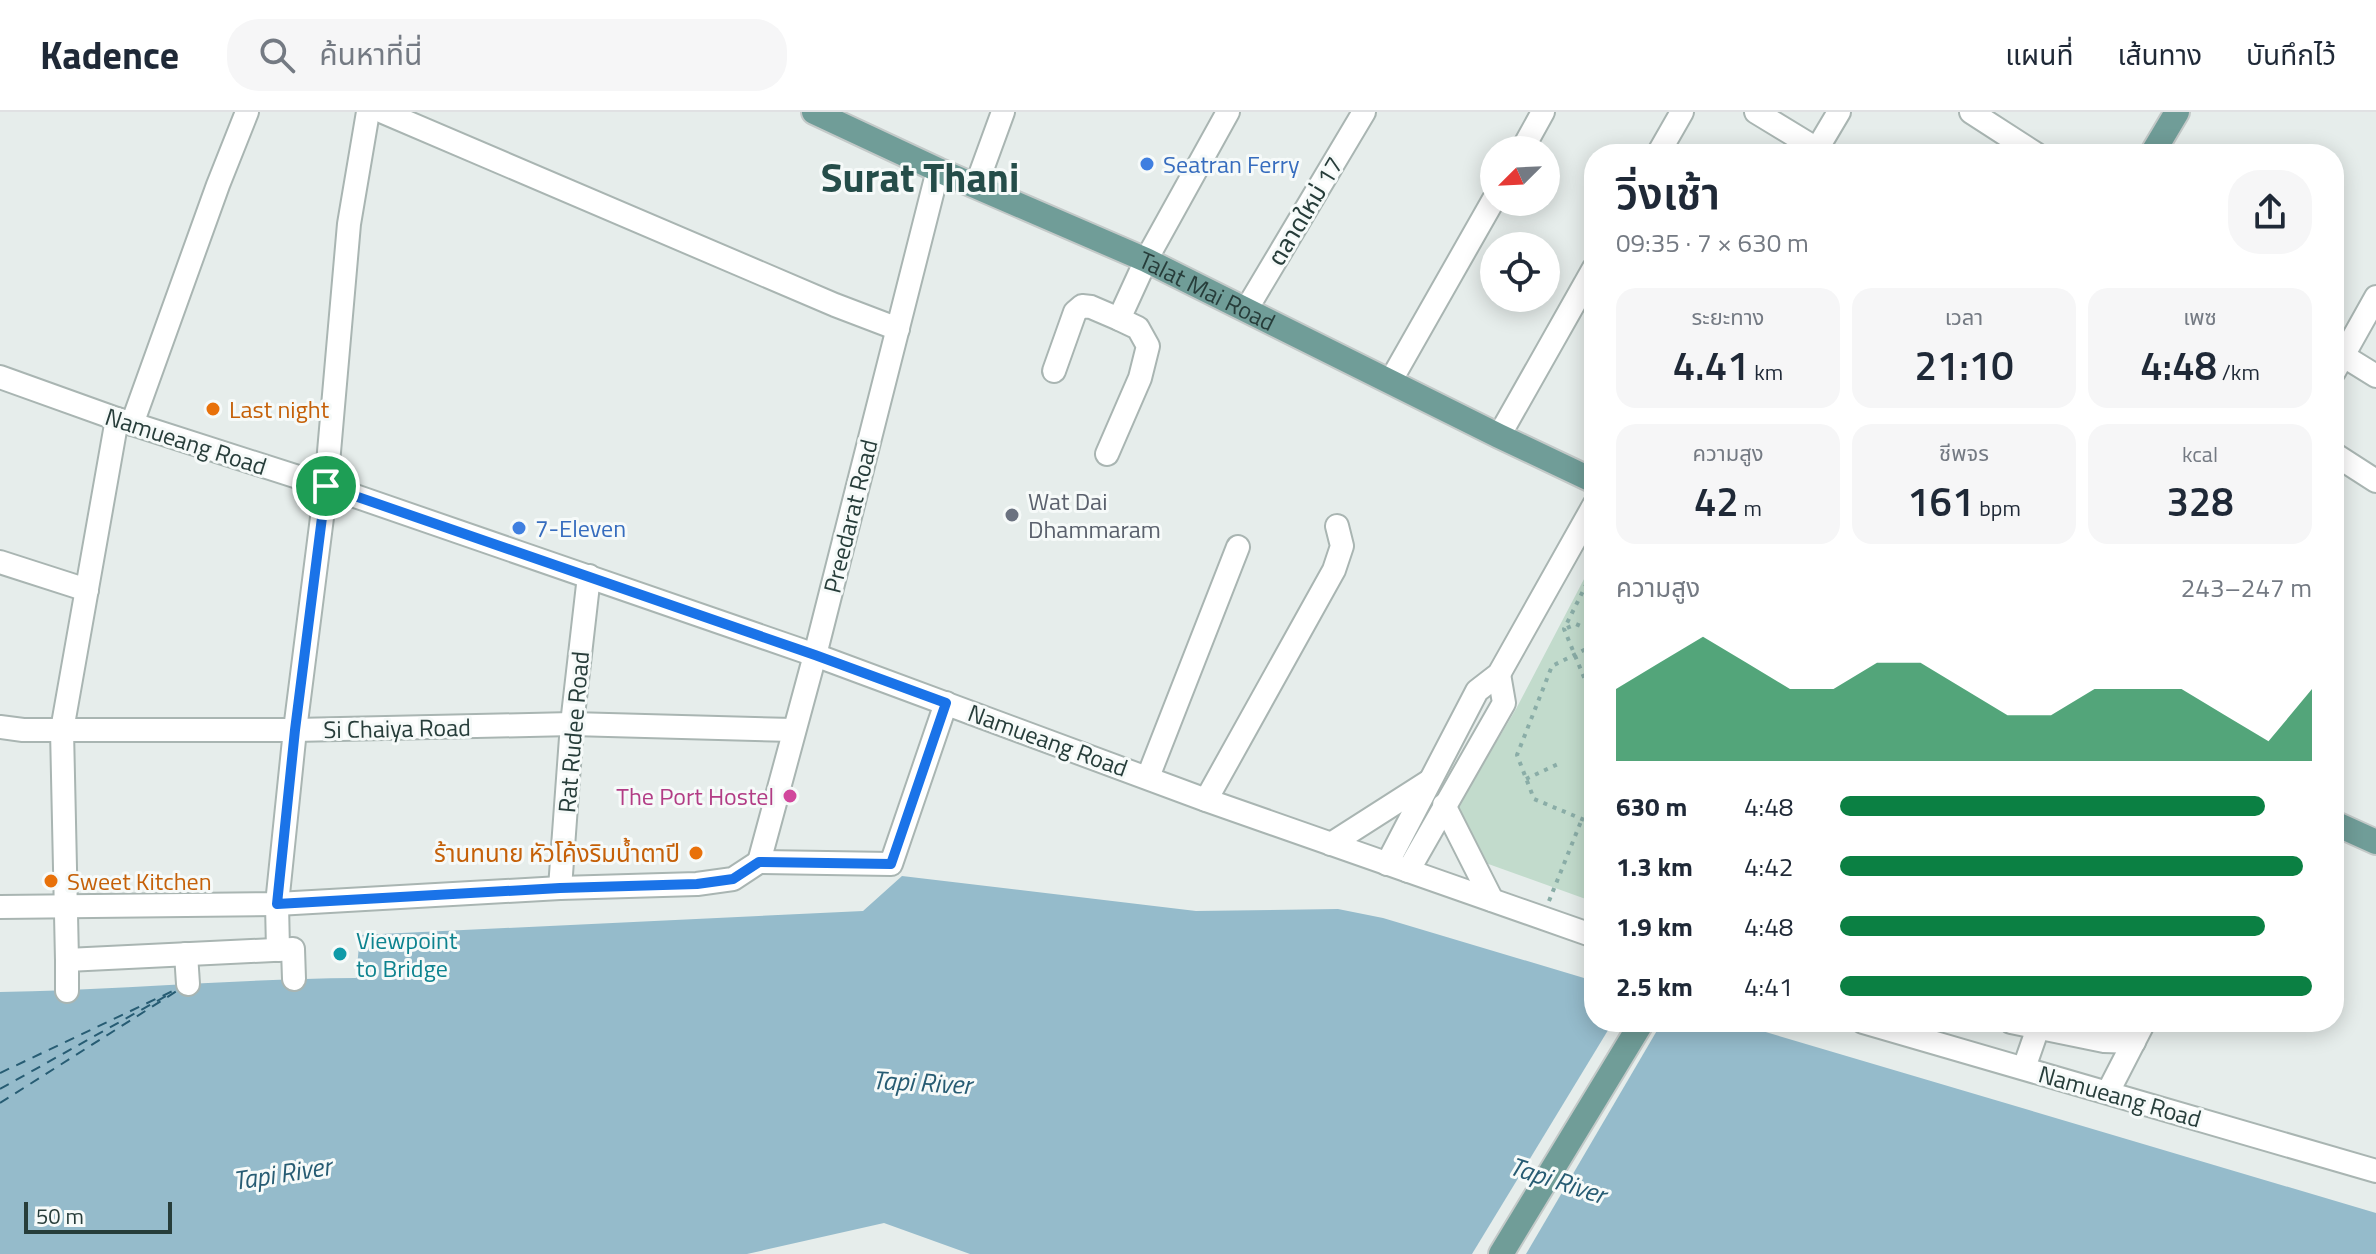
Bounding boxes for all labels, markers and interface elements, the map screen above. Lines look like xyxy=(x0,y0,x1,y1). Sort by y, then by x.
search box xyxy=(227,19,787,91)
text: Kadence xyxy=(40,26,179,84)
text: ค้นหาที่นี่ xyxy=(319,31,422,77)
icon: search xyxy=(255,33,299,77)
text: แผนที่ xyxy=(2005,33,2073,76)
text: เส้นทาง xyxy=(2117,33,2202,76)
text: บันทึกไว้ xyxy=(2246,33,2336,76)
north arrow xyxy=(1480,136,1560,216)
map controls xyxy=(1480,136,1560,312)
place label: Seatran Ferry xyxy=(1163,146,1300,182)
district label: Surat Thani xyxy=(821,147,1019,208)
street label: ตลาดใหม่ 17 xyxy=(1258,150,1352,272)
marker: Seatran Ferry xyxy=(1138,155,1156,173)
text: วิ่งเช้า xyxy=(1616,159,1720,226)
button: share xyxy=(2228,170,2312,254)
text: 09:35 · 7 × 630 m xyxy=(1616,223,1809,262)
button: locate xyxy=(1480,232,1560,312)
street label: Talat Mai Road xyxy=(1134,241,1282,340)
text: ระยะทาง xyxy=(1692,300,1764,334)
text: เวลา xyxy=(1945,300,1983,334)
text: เพซ xyxy=(2183,300,2217,334)
text: 4.41 xyxy=(1673,335,1749,396)
text: 21:10 xyxy=(1914,335,2014,396)
text: 4:48 xyxy=(2140,335,2217,396)
text: km xyxy=(1749,355,1783,389)
text: /km xyxy=(2217,355,2260,389)
place label: Last night xyxy=(229,391,330,427)
street label: Namueang Road xyxy=(101,398,271,484)
marker: Last night xyxy=(204,400,222,418)
street label: Preedarat Road xyxy=(814,435,886,597)
text: ความสูง xyxy=(1692,436,1764,470)
text: ชีพจร xyxy=(1939,436,1989,470)
text: kcal xyxy=(2182,437,2218,471)
pin xyxy=(292,452,360,520)
icon: arrive xyxy=(304,464,348,508)
text: 42 xyxy=(1694,471,1739,532)
text: 161 xyxy=(1907,471,1974,532)
text: 328 xyxy=(2166,471,2234,532)
place label: Wat Dai Dhammaram xyxy=(1028,483,1161,547)
text: m xyxy=(1739,491,1762,525)
text: bpm xyxy=(1974,491,2021,525)
marker: Wat Dai Dhammaram xyxy=(1003,506,1021,524)
place label: 7-Eleven xyxy=(535,510,626,546)
marker: 7-Eleven xyxy=(510,519,528,537)
text: ความสูง xyxy=(1616,568,1700,607)
text: 243–247 m xyxy=(2181,568,2312,607)
street label: Rat Rudee Road xyxy=(548,650,598,814)
street label: Namueang Road xyxy=(963,694,1133,786)
street label: Si Chaiya Road xyxy=(323,709,471,747)
place label: The Port Hostel xyxy=(616,778,774,814)
marker: The Port Hostel xyxy=(781,787,799,805)
text: 630 m xyxy=(1616,787,1687,826)
text: 4:48 xyxy=(1744,787,1793,826)
place label: ร้านทนาย หัวโค้งริมน้ำตาปี xyxy=(434,835,680,871)
marker: ร้านทนาย หัวโค้งริมน้ำตาปี xyxy=(687,844,705,862)
text: 1.3 km xyxy=(1616,847,1693,886)
text: 4:42 xyxy=(1744,847,1793,886)
place label: Sweet Kitchen xyxy=(67,863,212,899)
marker: Sweet Kitchen xyxy=(42,872,60,890)
text: 1.9 km xyxy=(1616,907,1693,946)
text: 4:48 xyxy=(1744,907,1793,946)
place label: Viewpoint to Bridge xyxy=(356,922,458,986)
marker: Viewpoint to Bridge xyxy=(331,945,349,963)
text: 2.5 km xyxy=(1616,967,1693,1006)
text: 4:41 xyxy=(1744,967,1793,1006)
street label: Namueang Road xyxy=(2034,1056,2206,1136)
water label: Tapi River xyxy=(872,1060,975,1104)
water label: Tapi River xyxy=(230,1146,337,1200)
water label: Tapi River xyxy=(1505,1146,1614,1215)
scale bar xyxy=(24,1198,172,1234)
text: 50 m xyxy=(36,1199,84,1233)

